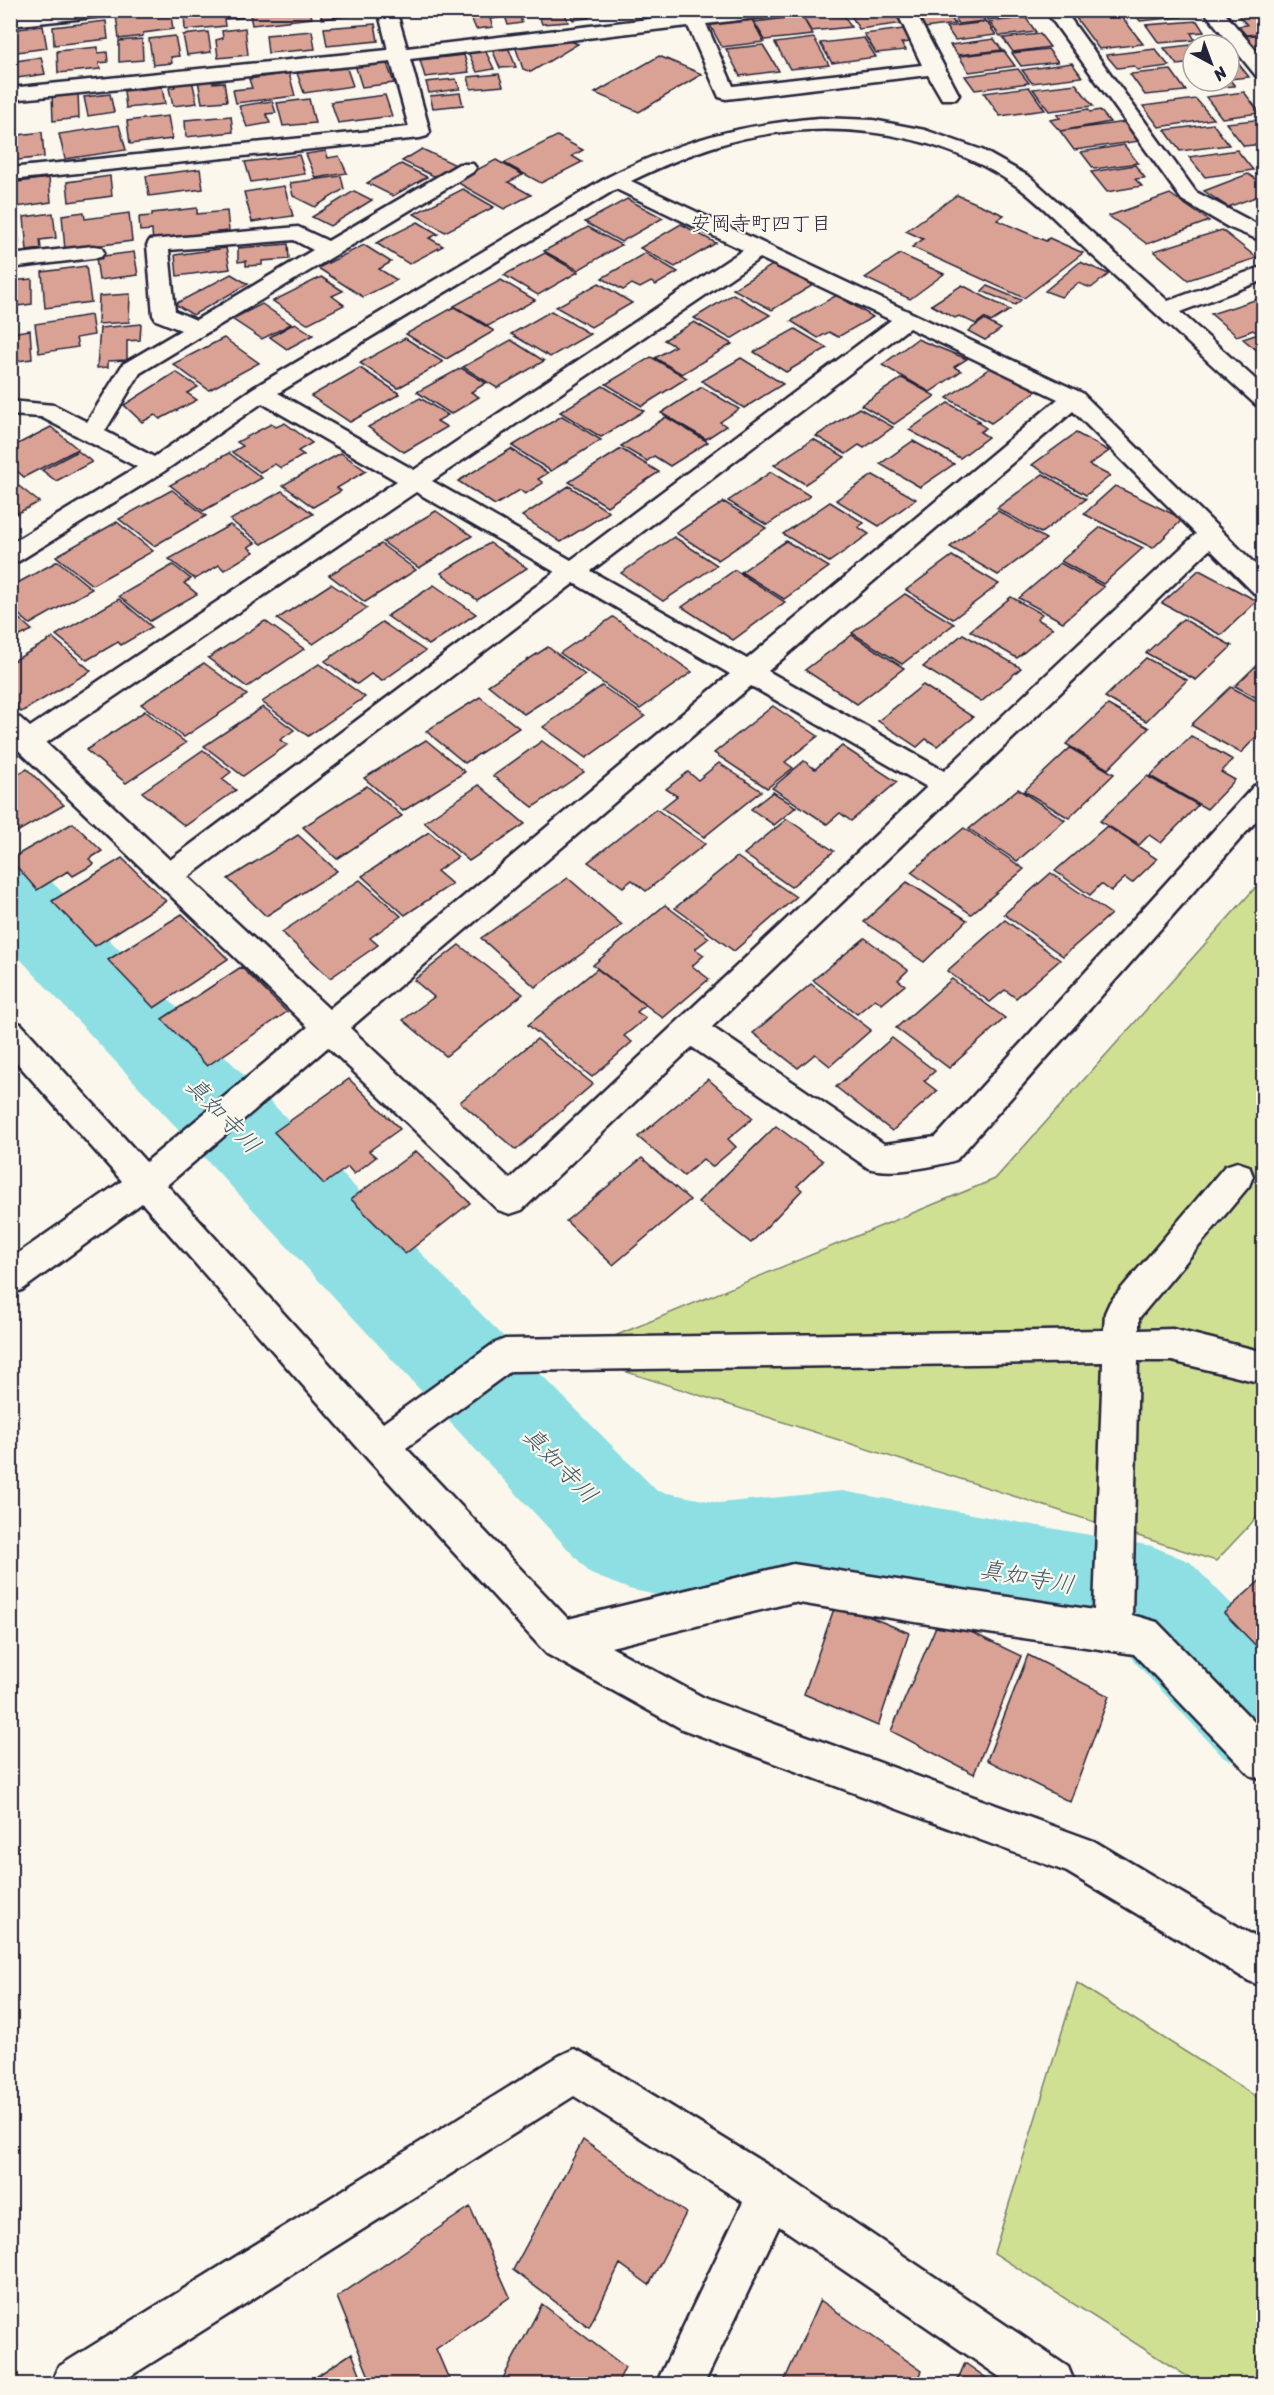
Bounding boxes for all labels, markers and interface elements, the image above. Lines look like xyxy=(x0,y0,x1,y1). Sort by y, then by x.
north arrow xyxy=(1181,33,1241,93)
text: N xyxy=(1206,59,1235,89)
district label: 安岡寺町四丁目 xyxy=(691,206,831,241)
water label: 真如寺川 xyxy=(175,1066,271,1164)
water label: 真如寺川 xyxy=(512,1416,608,1514)
water label: 真如寺川 xyxy=(976,1548,1078,1606)

